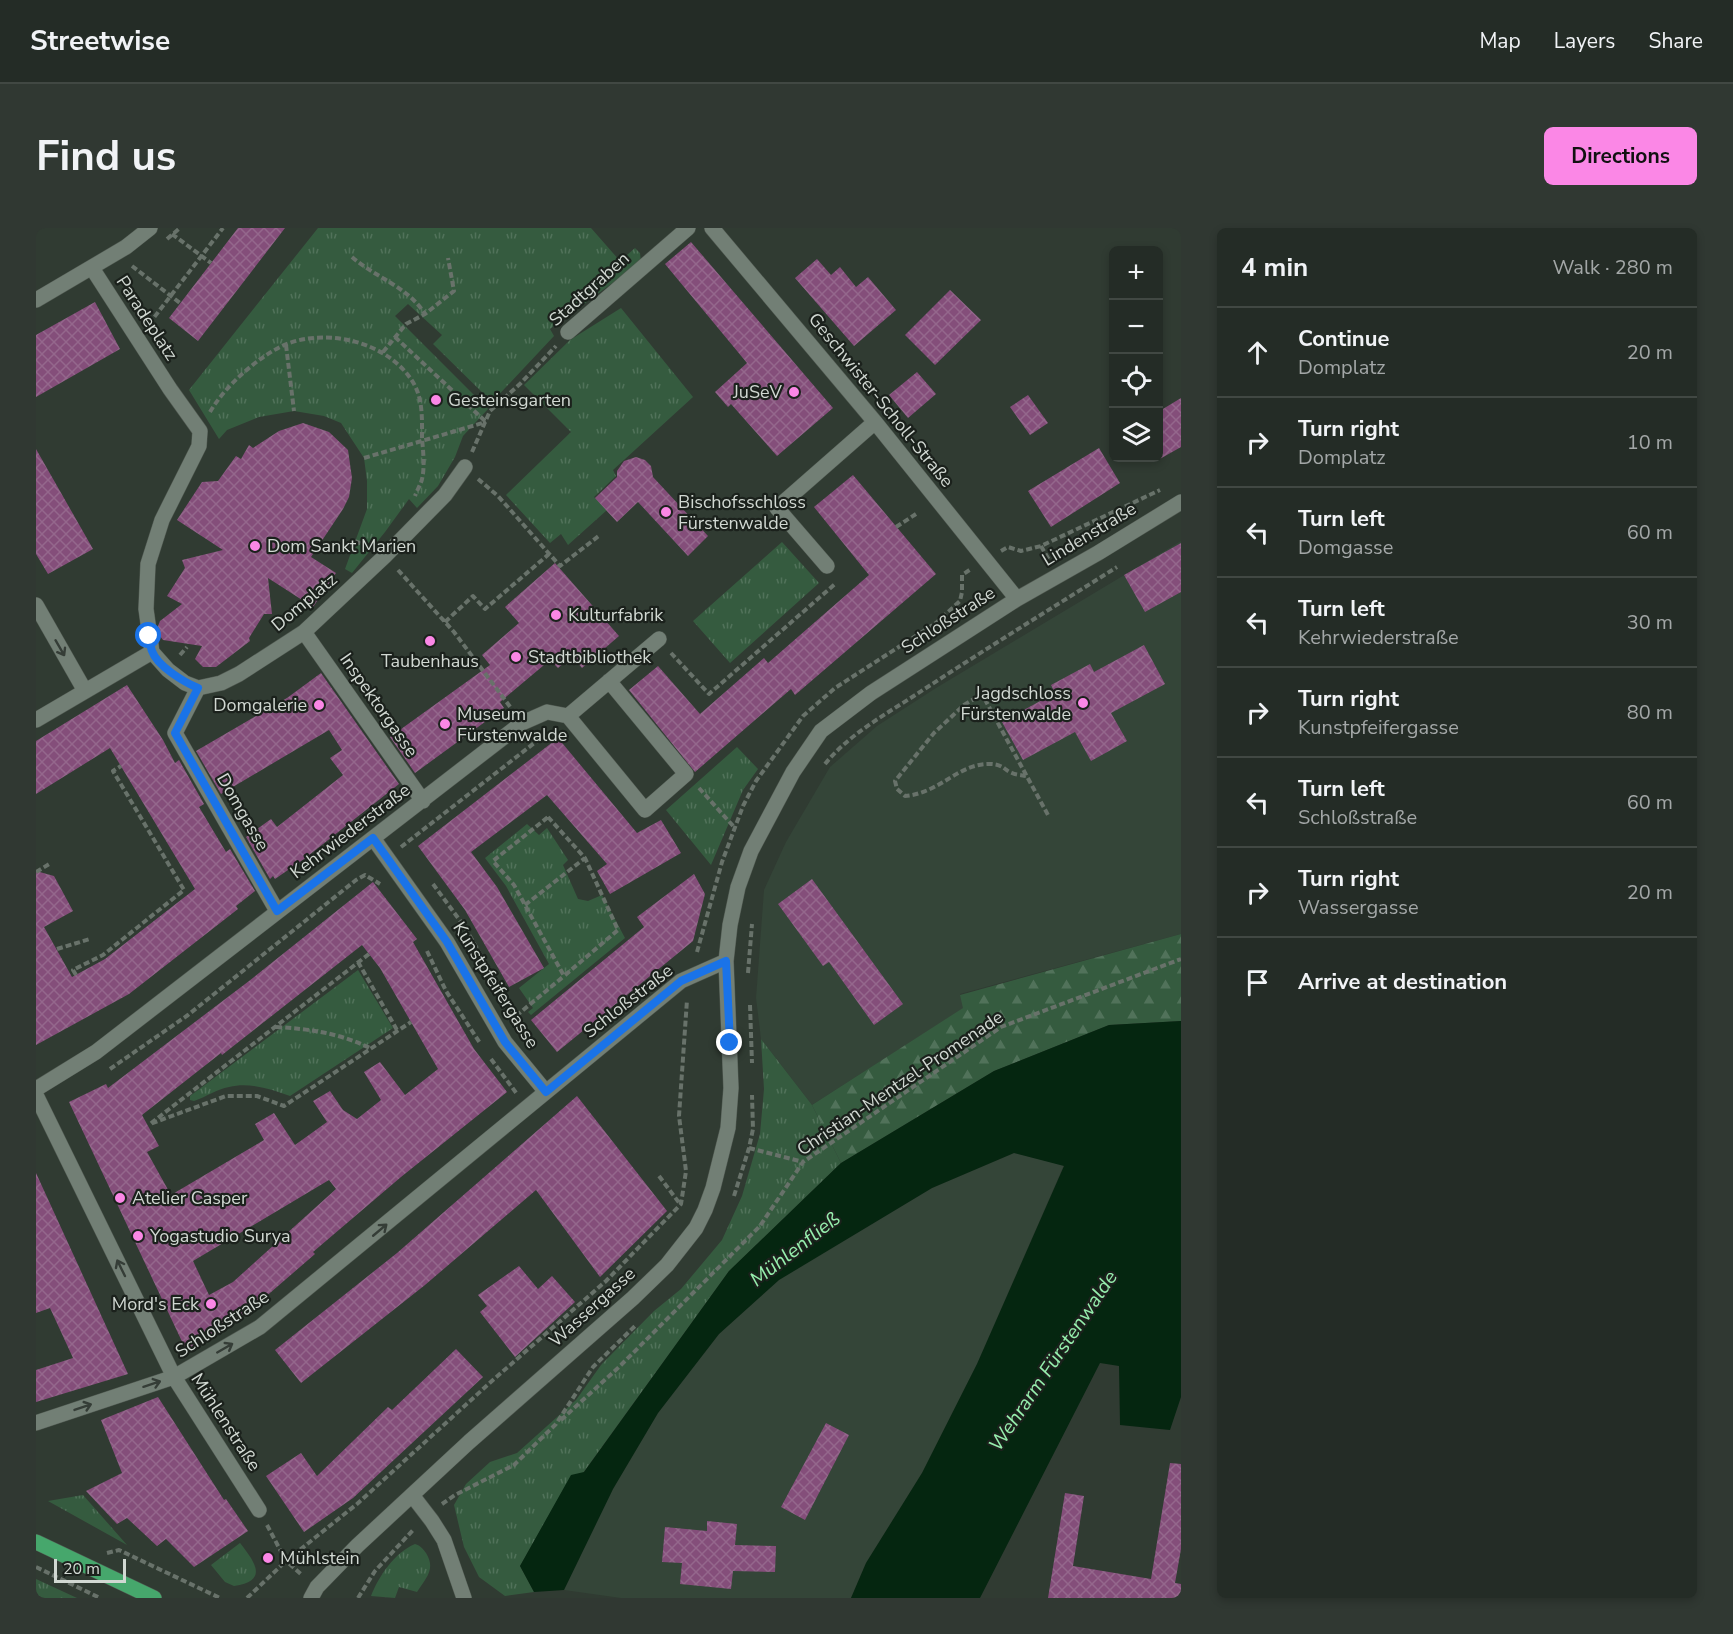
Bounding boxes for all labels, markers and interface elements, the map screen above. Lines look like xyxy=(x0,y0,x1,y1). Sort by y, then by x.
text: Streetwise xyxy=(30,22,170,60)
text: Map xyxy=(1479,27,1521,55)
text: Layers xyxy=(1554,27,1615,55)
text: Share xyxy=(1648,27,1703,55)
button: Directions xyxy=(1544,127,1697,185)
text: Find us xyxy=(36,128,176,185)
map controls xyxy=(1109,246,1163,462)
button: + xyxy=(1109,246,1163,300)
street label: Stadtgraben xyxy=(544,247,634,331)
text: 4 min xyxy=(1241,250,1308,285)
text: Walk · 280 m xyxy=(1553,254,1673,281)
street label: Paradeplatz xyxy=(111,271,183,365)
button: − xyxy=(1109,300,1163,354)
street label: Geschwister-Scholl-Straße xyxy=(803,308,959,492)
text: Continue xyxy=(1298,324,1389,354)
icon: ahead xyxy=(1241,336,1274,369)
text: 20 m xyxy=(1627,339,1673,366)
button: locate xyxy=(1109,354,1163,408)
text: Domplatz xyxy=(1298,354,1386,381)
place label: JuSeV xyxy=(732,380,783,404)
marker: JuSeV xyxy=(787,385,801,399)
place label: Gesteinsgarten xyxy=(448,388,571,412)
marker: Gesteinsgarten xyxy=(429,393,443,407)
button: layers xyxy=(1109,408,1163,462)
text: Turn right xyxy=(1298,414,1399,444)
icon: right xyxy=(1241,426,1274,459)
text: 10 m xyxy=(1627,429,1673,456)
text: Domplatz xyxy=(1298,444,1386,471)
place label: Bischofsschloss Fürstenwalde xyxy=(678,490,806,535)
street label: Lindenstraße xyxy=(1037,496,1141,572)
text: Turn left xyxy=(1298,504,1385,534)
marker: Bischofsschloss Fürstenwalde xyxy=(659,505,673,519)
icon: left xyxy=(1241,516,1274,549)
text: 60 m xyxy=(1627,519,1673,546)
place label: Dom Sankt Marien xyxy=(267,534,416,558)
text: Domgasse xyxy=(1298,534,1393,561)
marker: Dom Sankt Marien xyxy=(248,539,262,553)
street label: Domplatz xyxy=(266,567,342,637)
street label: Schloßstraße xyxy=(896,581,1000,659)
text: Turn left xyxy=(1298,594,1385,624)
place label: Kulturfabrik xyxy=(568,603,664,627)
icon: left xyxy=(1241,606,1274,639)
marker: Kulturfabrik xyxy=(549,608,563,622)
text: 30 m xyxy=(1627,609,1673,636)
route start xyxy=(135,622,161,648)
text: Kehrwiederstraße xyxy=(1298,624,1459,651)
marker: Taubenhaus xyxy=(423,634,437,648)
one-way arrow xyxy=(55,639,67,656)
place label: Stadtbibliothek xyxy=(528,645,652,669)
street label: Inspektorgasse xyxy=(334,648,424,762)
place label: Taubenhaus xyxy=(381,649,479,673)
marker: Stadtbibliothek xyxy=(509,650,523,664)
place label: Jagdschloss Fürstenwalde xyxy=(961,681,1071,726)
text: Turn right xyxy=(1298,684,1399,714)
place label: Domgalerie xyxy=(213,693,307,717)
marker: Jagdschloss Fürstenwalde xyxy=(1076,696,1090,710)
icon: right xyxy=(1241,696,1274,729)
marker: Domgalerie xyxy=(312,698,326,712)
text: 80 m xyxy=(1627,699,1673,726)
place label: Museum Fürstenwalde xyxy=(457,702,567,747)
text: Kunstpfeifergasse xyxy=(1298,714,1459,741)
marker: Museum Fürstenwalde xyxy=(438,717,452,731)
street label: Domgasse xyxy=(211,769,275,855)
text: Turn left xyxy=(1298,774,1385,804)
street label: Kehrwiederstraße xyxy=(285,778,415,884)
icon: left xyxy=(1241,786,1274,819)
text: 60 m xyxy=(1627,789,1673,816)
text: Schloßstraße xyxy=(1298,804,1417,831)
text: Turn right xyxy=(1298,864,1399,894)
icon: right xyxy=(1241,876,1274,909)
text: 20 m xyxy=(1627,879,1673,906)
text: Wassergasse xyxy=(1298,894,1419,921)
street label: Kunstpfeifergasse xyxy=(447,917,545,1053)
street label: Schloßstraße xyxy=(578,959,678,1043)
icon: arrive xyxy=(1241,966,1274,999)
text: Arrive at destination xyxy=(1298,967,1507,997)
street label: Christian-Mentzel-Promenade xyxy=(792,1005,1008,1161)
route end xyxy=(716,1029,742,1055)
place label: Atelier Casper xyxy=(132,1186,248,1210)
marker: Atelier Casper xyxy=(113,1191,127,1205)
water label: Mühlenfließ xyxy=(744,1205,846,1293)
one-way arrow xyxy=(372,1223,387,1237)
place label: Yogastudio Surya xyxy=(149,1224,290,1248)
marker: Yogastudio Surya xyxy=(131,1229,145,1243)
one-way arrow xyxy=(114,1259,126,1277)
street label: Wassergasse xyxy=(544,1262,640,1352)
water label: Wehrarm Fürstenwalde xyxy=(982,1265,1124,1457)
street label: Schloßstraße xyxy=(170,1285,274,1363)
place label: Mord's Eck xyxy=(112,1292,200,1316)
marker: Mord's Eck xyxy=(204,1297,218,1311)
one-way arrow xyxy=(216,1341,233,1353)
street label: Mühlenstraße xyxy=(185,1368,267,1476)
one-way arrow xyxy=(142,1378,161,1389)
one-way arrow xyxy=(73,1401,92,1412)
place label: Mühlstein xyxy=(280,1546,360,1570)
marker: Mühlstein xyxy=(261,1551,275,1565)
scale bar xyxy=(54,1556,126,1584)
text: 20 m xyxy=(63,1558,100,1580)

